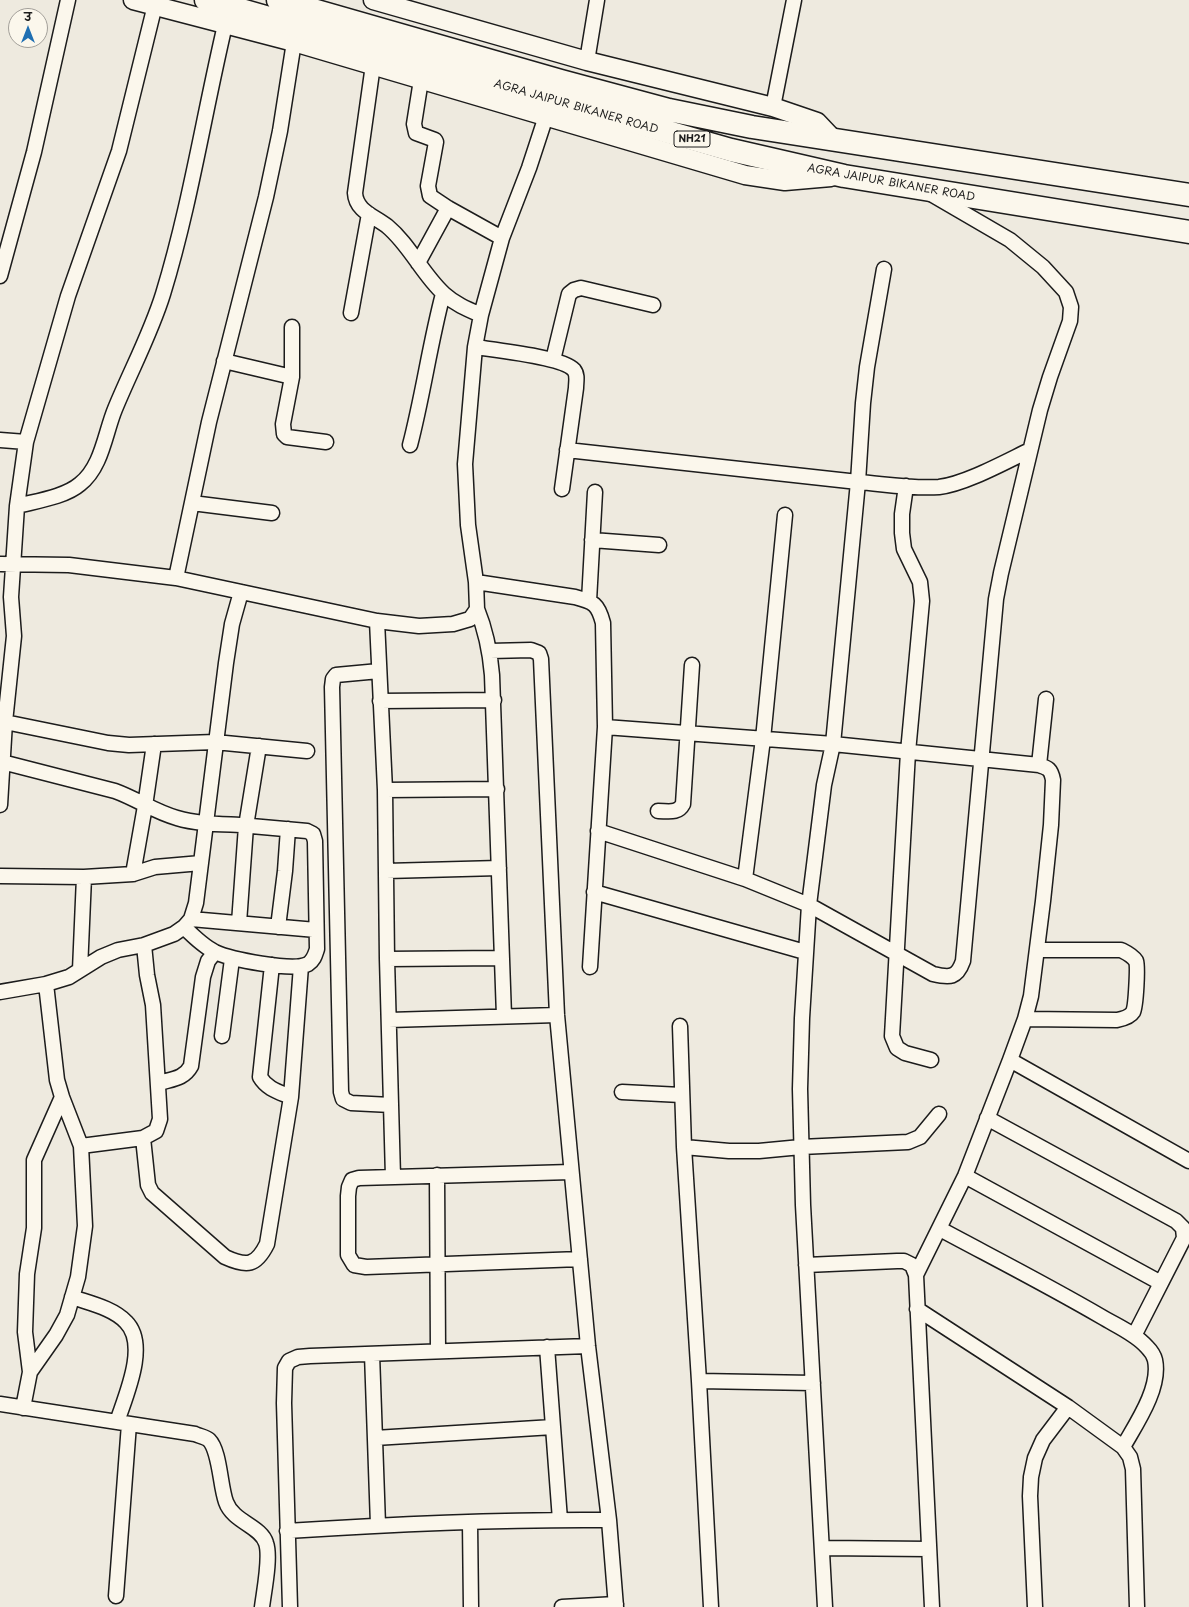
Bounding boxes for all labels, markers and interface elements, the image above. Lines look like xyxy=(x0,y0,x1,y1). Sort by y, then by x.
north arrow xyxy=(8,8,48,48)
text: उ xyxy=(24,8,32,25)
street label: AGRA JAIPUR BIKANER ROAD xyxy=(492,77,660,137)
road number: NH21 xyxy=(674,131,710,147)
street label: AGRA JAIPUR BIKANER ROAD xyxy=(806,162,976,204)

